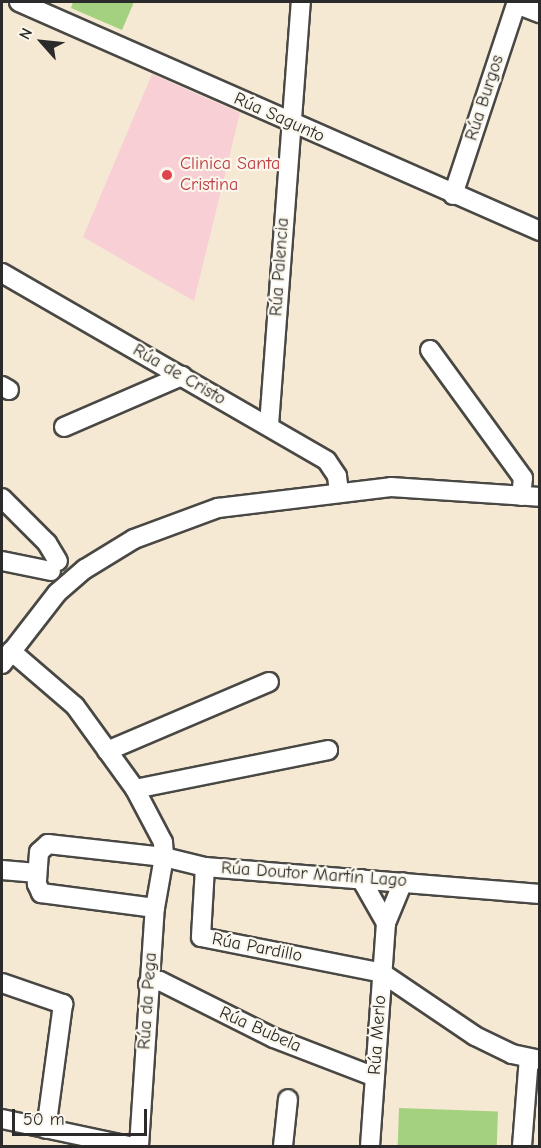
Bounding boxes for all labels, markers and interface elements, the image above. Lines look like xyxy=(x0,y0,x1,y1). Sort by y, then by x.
north arrow xyxy=(12,12,72,72)
text: N xyxy=(16,25,36,43)
street label: Rúa Burgos xyxy=(461,53,509,143)
street label: Rúa Sagunto xyxy=(230,88,328,148)
place label: Clinica Santa Cristina xyxy=(180,154,280,196)
marker: Clinica Santa Cristina xyxy=(158,166,176,184)
street label: Rúa Palencia xyxy=(266,217,294,317)
street label: Rúa de Cristo xyxy=(129,340,229,410)
street label: Rúa Doutor Martín Lago xyxy=(220,858,408,892)
street label: Rúa Pardillo xyxy=(210,929,304,967)
street label: Rúa da Pega xyxy=(134,952,162,1050)
street label: Rúa Merlo xyxy=(364,994,392,1076)
street label: Rúa Bubela xyxy=(216,1002,304,1058)
scale bar xyxy=(15,1097,150,1135)
text: 50 m xyxy=(23,1109,65,1130)

